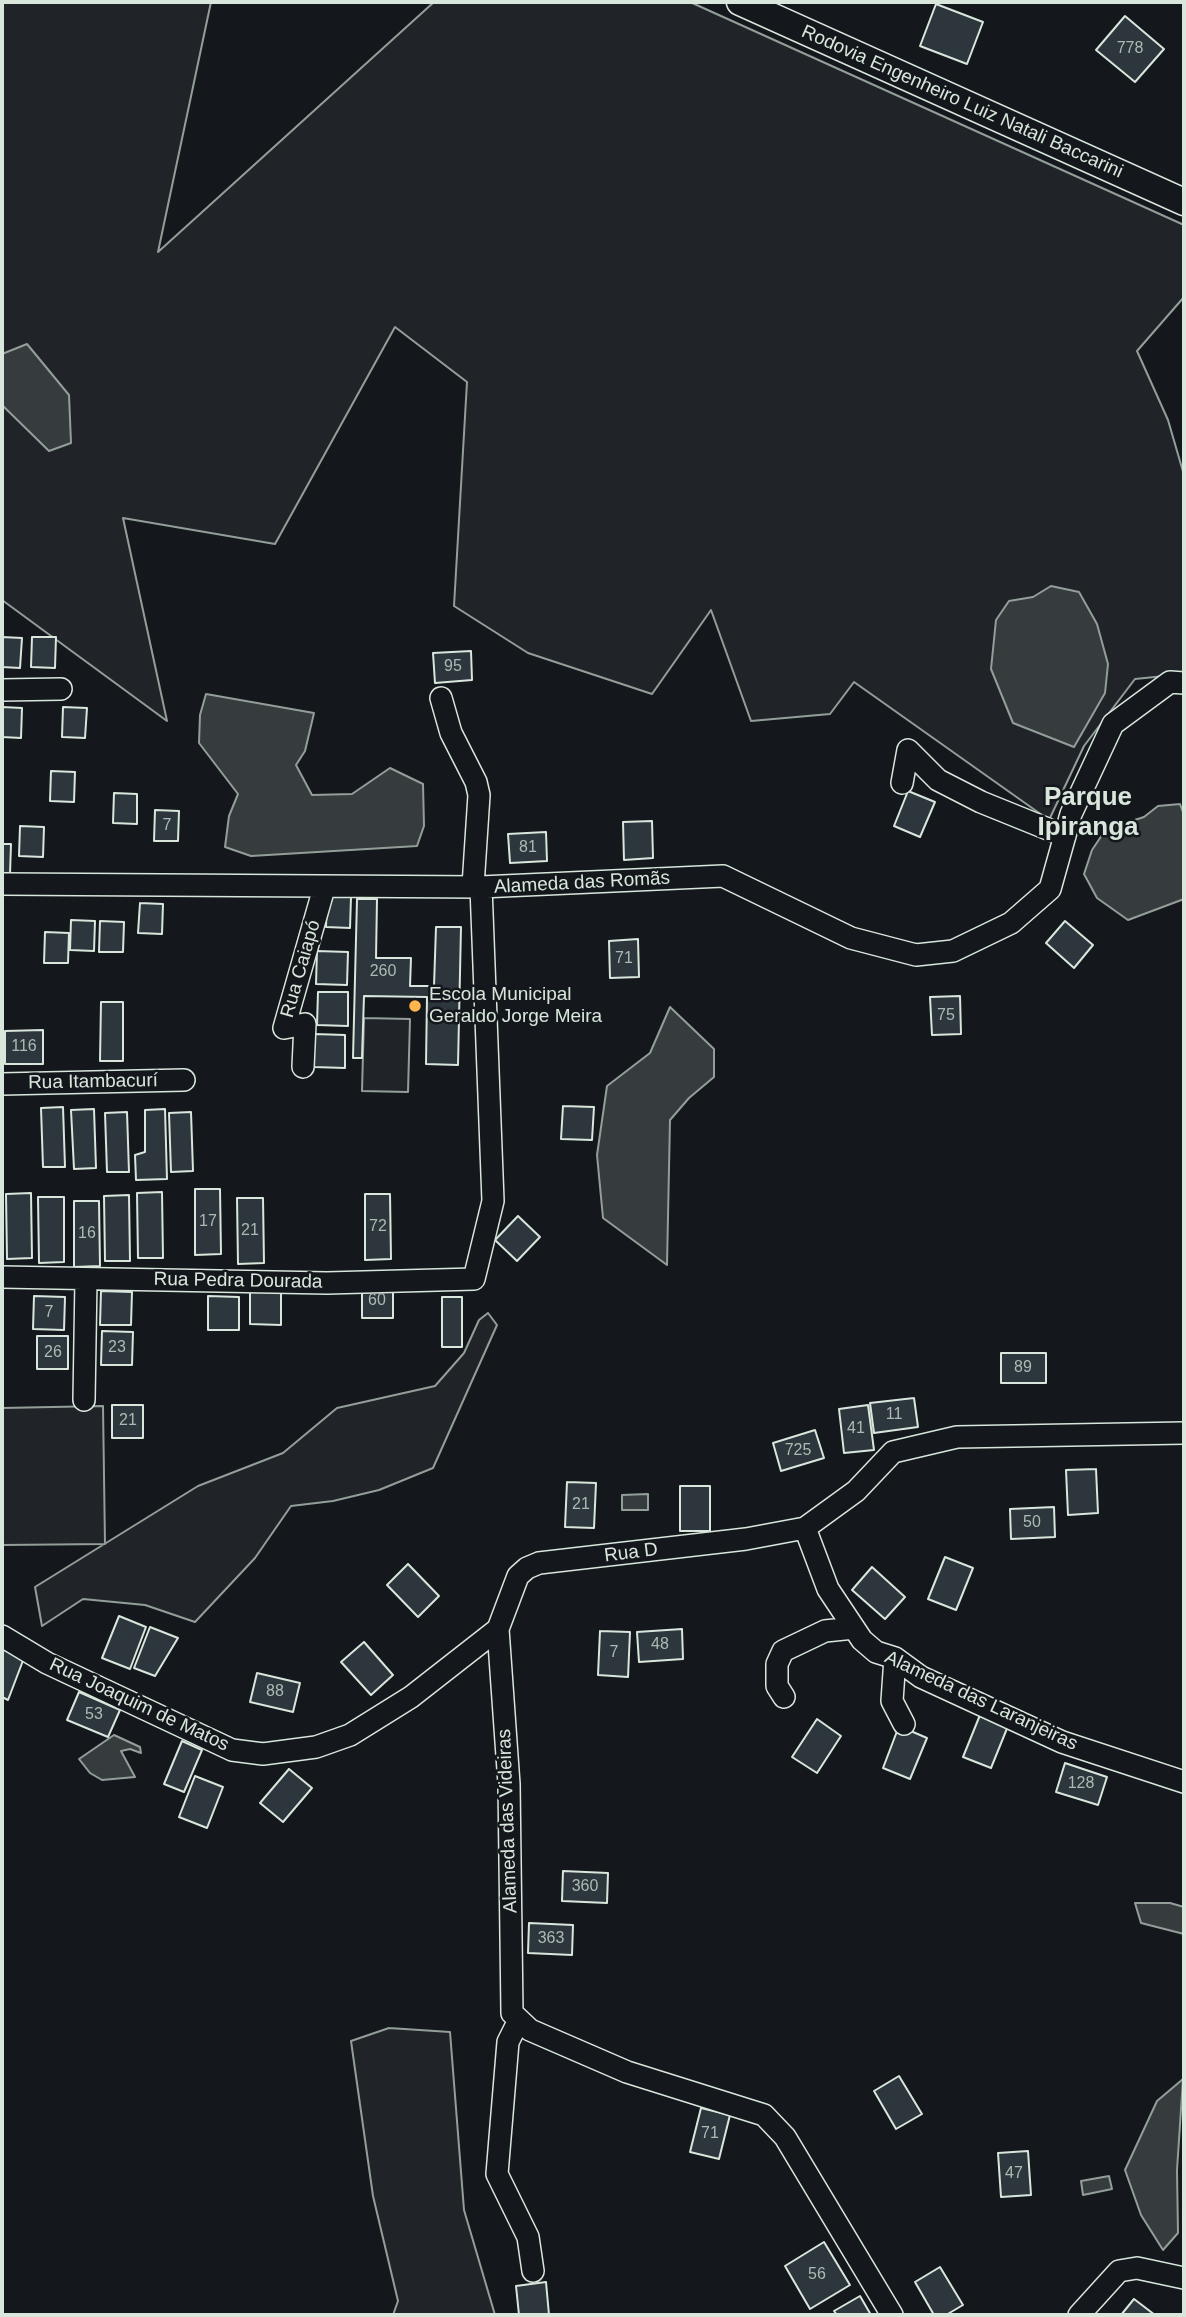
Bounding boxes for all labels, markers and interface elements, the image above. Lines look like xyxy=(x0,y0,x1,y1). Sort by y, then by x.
street label: Rodovia Engenheiro Luiz Natali Baccarini xyxy=(798,20,1126,184)
house number: 778 xyxy=(1117,39,1143,59)
house number: 95 xyxy=(444,657,462,677)
district label: Parque Ipiranga xyxy=(1037,782,1139,844)
house number: 7 xyxy=(163,816,171,836)
house number: 81 xyxy=(519,838,537,858)
street label: Alameda das Romãs xyxy=(493,867,671,899)
street label: Rua Caiapó xyxy=(276,918,326,1020)
house number: 71 xyxy=(615,949,633,969)
house number: 260 xyxy=(370,962,396,982)
place label: Escola Municipal Geraldo Jorge Meira xyxy=(429,984,602,1028)
marker: Escola Municipal Geraldo Jorge Meira xyxy=(407,998,423,1014)
house number: 75 xyxy=(937,1006,955,1026)
house number: 116 xyxy=(11,1037,37,1057)
street label: Rua Itambacurí xyxy=(28,1069,158,1095)
house number: 17 xyxy=(199,1212,217,1232)
house number: 72 xyxy=(369,1217,387,1237)
house number: 21 xyxy=(241,1221,259,1241)
house number: 16 xyxy=(78,1224,96,1244)
street label: Rua Pedra Dourada xyxy=(153,1268,323,1294)
house number: 60 xyxy=(368,1291,386,1311)
house number: 7 xyxy=(45,1303,53,1323)
house number: 23 xyxy=(108,1338,126,1358)
house number: 26 xyxy=(44,1343,62,1363)
house number: 89 xyxy=(1014,1358,1032,1378)
house number: 11 xyxy=(886,1405,902,1425)
house number: 21 xyxy=(119,1411,137,1431)
house number: 41 xyxy=(847,1419,865,1439)
house number: 725 xyxy=(785,1441,811,1461)
house number: 21 xyxy=(572,1495,590,1515)
house number: 50 xyxy=(1023,1513,1041,1533)
street label: Rua D xyxy=(603,1538,659,1568)
house number: 48 xyxy=(651,1635,669,1655)
house number: 7 xyxy=(610,1643,618,1663)
street label: Alameda das Laranjeiras xyxy=(881,1646,1081,1756)
street label: Rua Joaquim de Matos xyxy=(46,1653,232,1757)
house number: 88 xyxy=(266,1682,284,1702)
house number: 53 xyxy=(85,1705,103,1725)
street label: Alameda das Videiras xyxy=(493,1728,523,1914)
house number: 128 xyxy=(1068,1774,1094,1794)
house number: 360 xyxy=(572,1877,598,1897)
house number: 363 xyxy=(538,1929,564,1949)
house number: 71 xyxy=(701,2124,719,2144)
house number: 47 xyxy=(1005,2164,1023,2184)
house number: 56 xyxy=(808,2265,826,2285)

